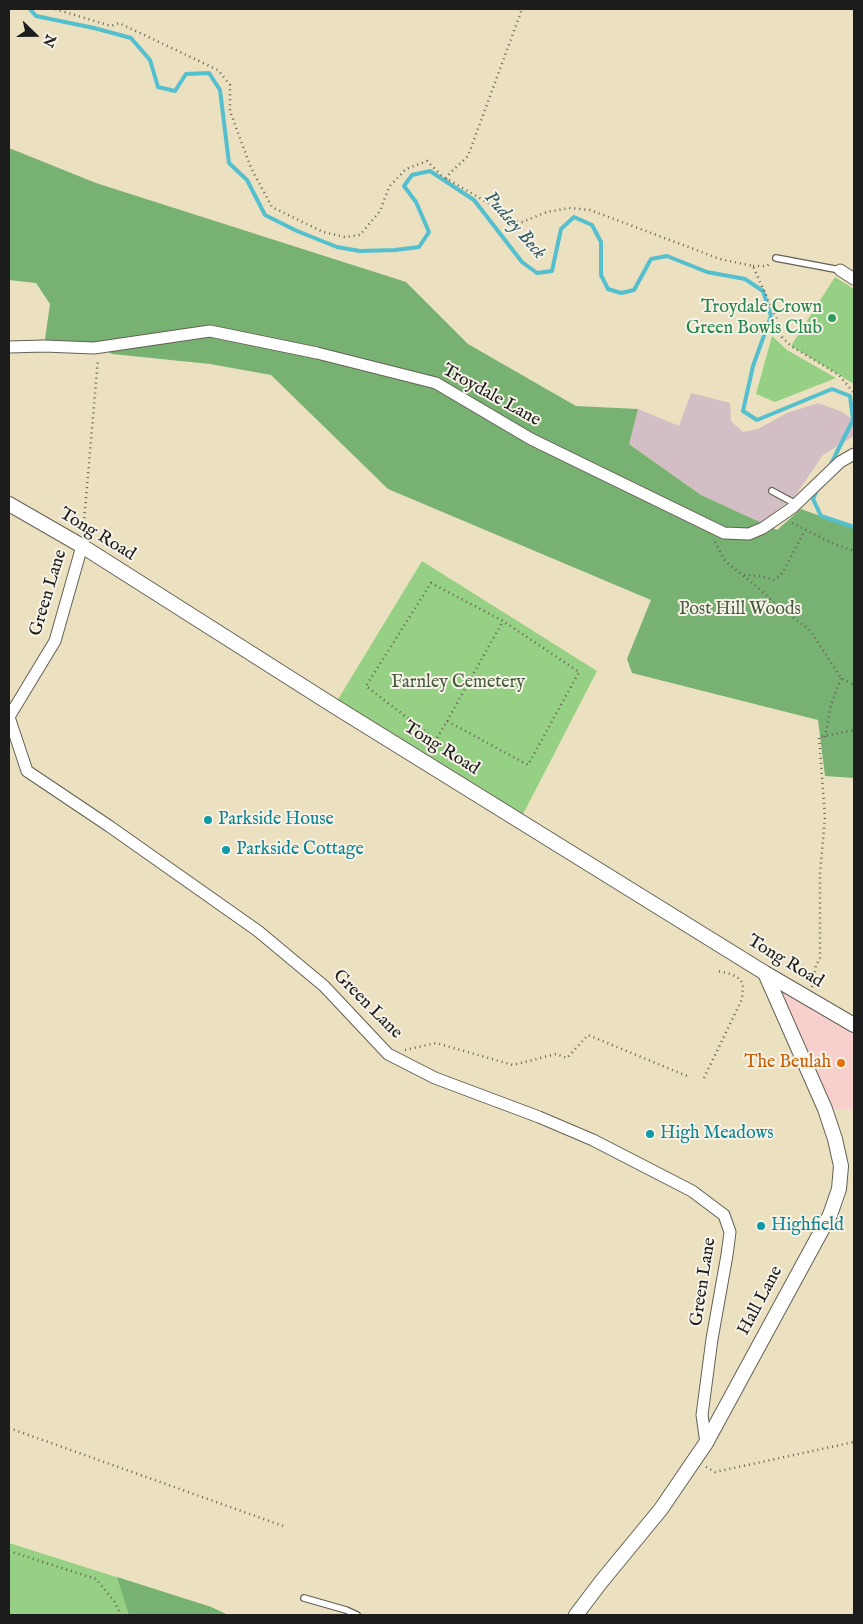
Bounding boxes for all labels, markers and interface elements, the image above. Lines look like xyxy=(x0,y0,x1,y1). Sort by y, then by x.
north arrow xyxy=(10,10,60,60)
text: N xyxy=(38,32,60,50)
water label: Pudsey Beck xyxy=(478,187,550,265)
place label: Troydale Crown Green Bowls Club xyxy=(686,297,822,340)
marker: Troydale Crown Green Bowls Club xyxy=(826,312,838,324)
street label: Troydale Lane xyxy=(438,360,544,432)
street label: Tong Road xyxy=(55,504,139,566)
street label: Green Lane xyxy=(26,547,72,639)
park label: Post Hill Woods xyxy=(679,599,801,621)
park label: Farnley Cemetery xyxy=(391,672,525,694)
street label: Tong Road xyxy=(399,717,483,781)
place label: Parkside House xyxy=(218,809,334,831)
marker: Parkside House xyxy=(202,814,214,826)
place label: Parkside Cottage xyxy=(236,839,364,861)
marker: Parkside Cottage xyxy=(220,844,232,856)
street label: Tong Road xyxy=(743,931,827,993)
street label: Green Lane xyxy=(328,966,406,1044)
place label: The Beulah xyxy=(744,1052,831,1074)
marker: The Beulah xyxy=(835,1057,847,1069)
place label: High Meadows xyxy=(660,1123,774,1145)
marker: High Meadows xyxy=(644,1128,656,1140)
place label: Highfield xyxy=(771,1215,844,1237)
marker: Highfield xyxy=(755,1220,767,1232)
street label: Green Lane xyxy=(686,1236,722,1328)
street label: Hall Lane xyxy=(734,1263,788,1339)

